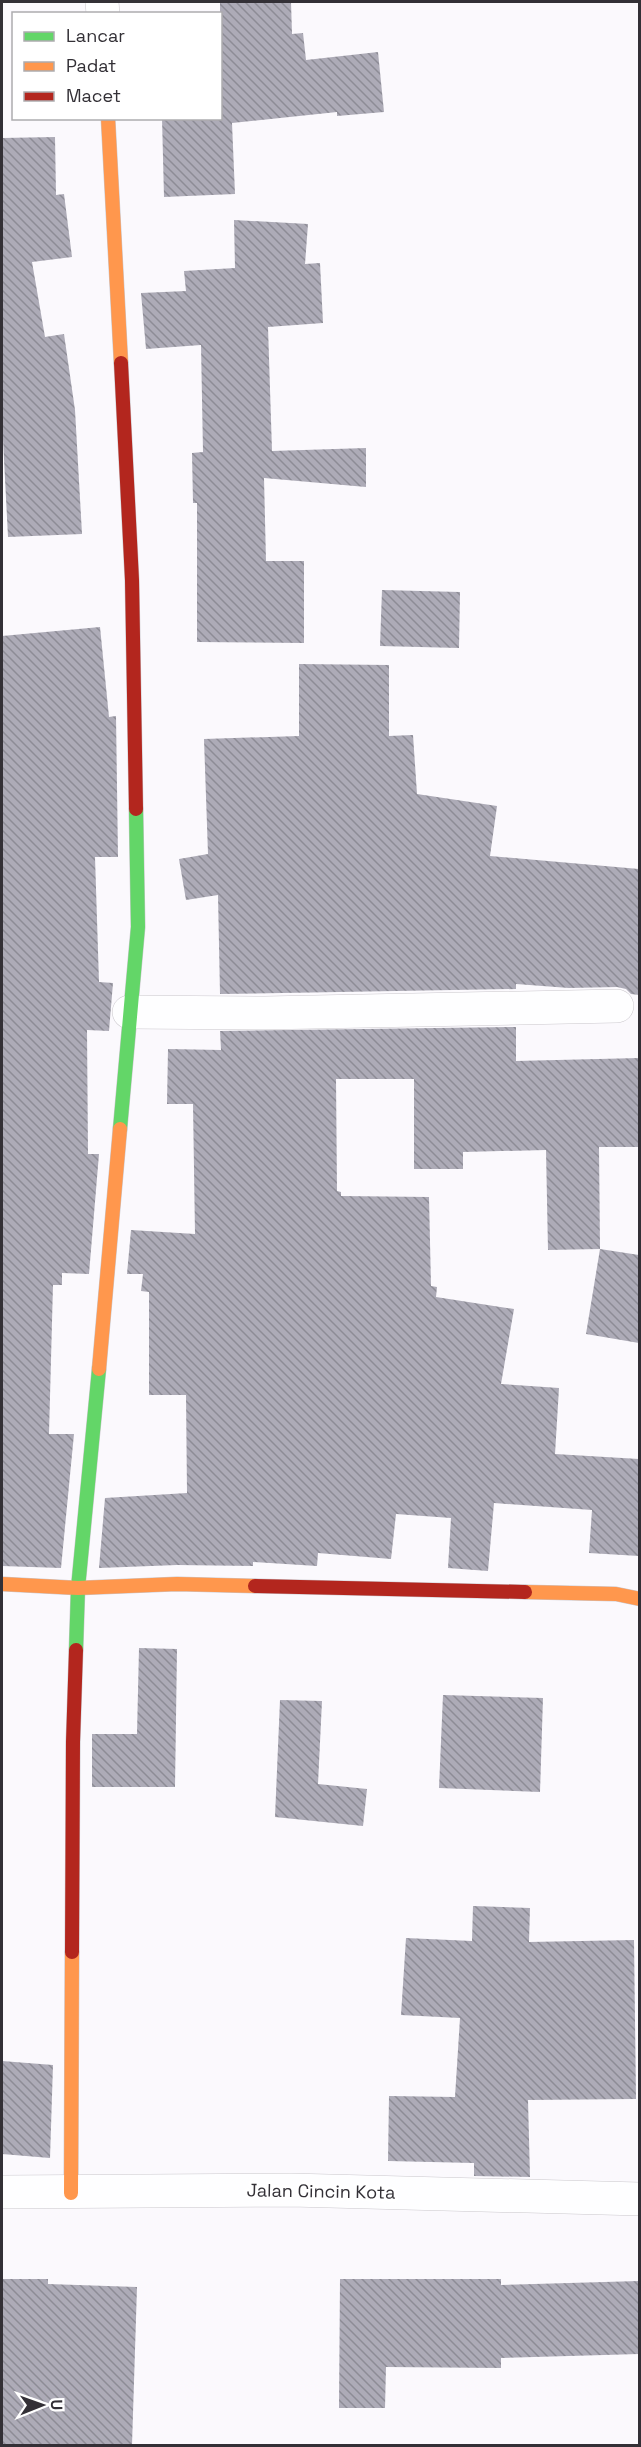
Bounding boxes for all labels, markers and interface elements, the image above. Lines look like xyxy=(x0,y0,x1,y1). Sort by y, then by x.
legend xyxy=(12,12,222,120)
text: Lancar xyxy=(66,24,125,47)
text: Padat xyxy=(66,54,116,77)
text: Macet xyxy=(66,84,121,107)
street label: Jalan Cincin Kota xyxy=(246,2178,396,2204)
north arrow xyxy=(12,2375,72,2435)
text: U xyxy=(46,2399,67,2410)

